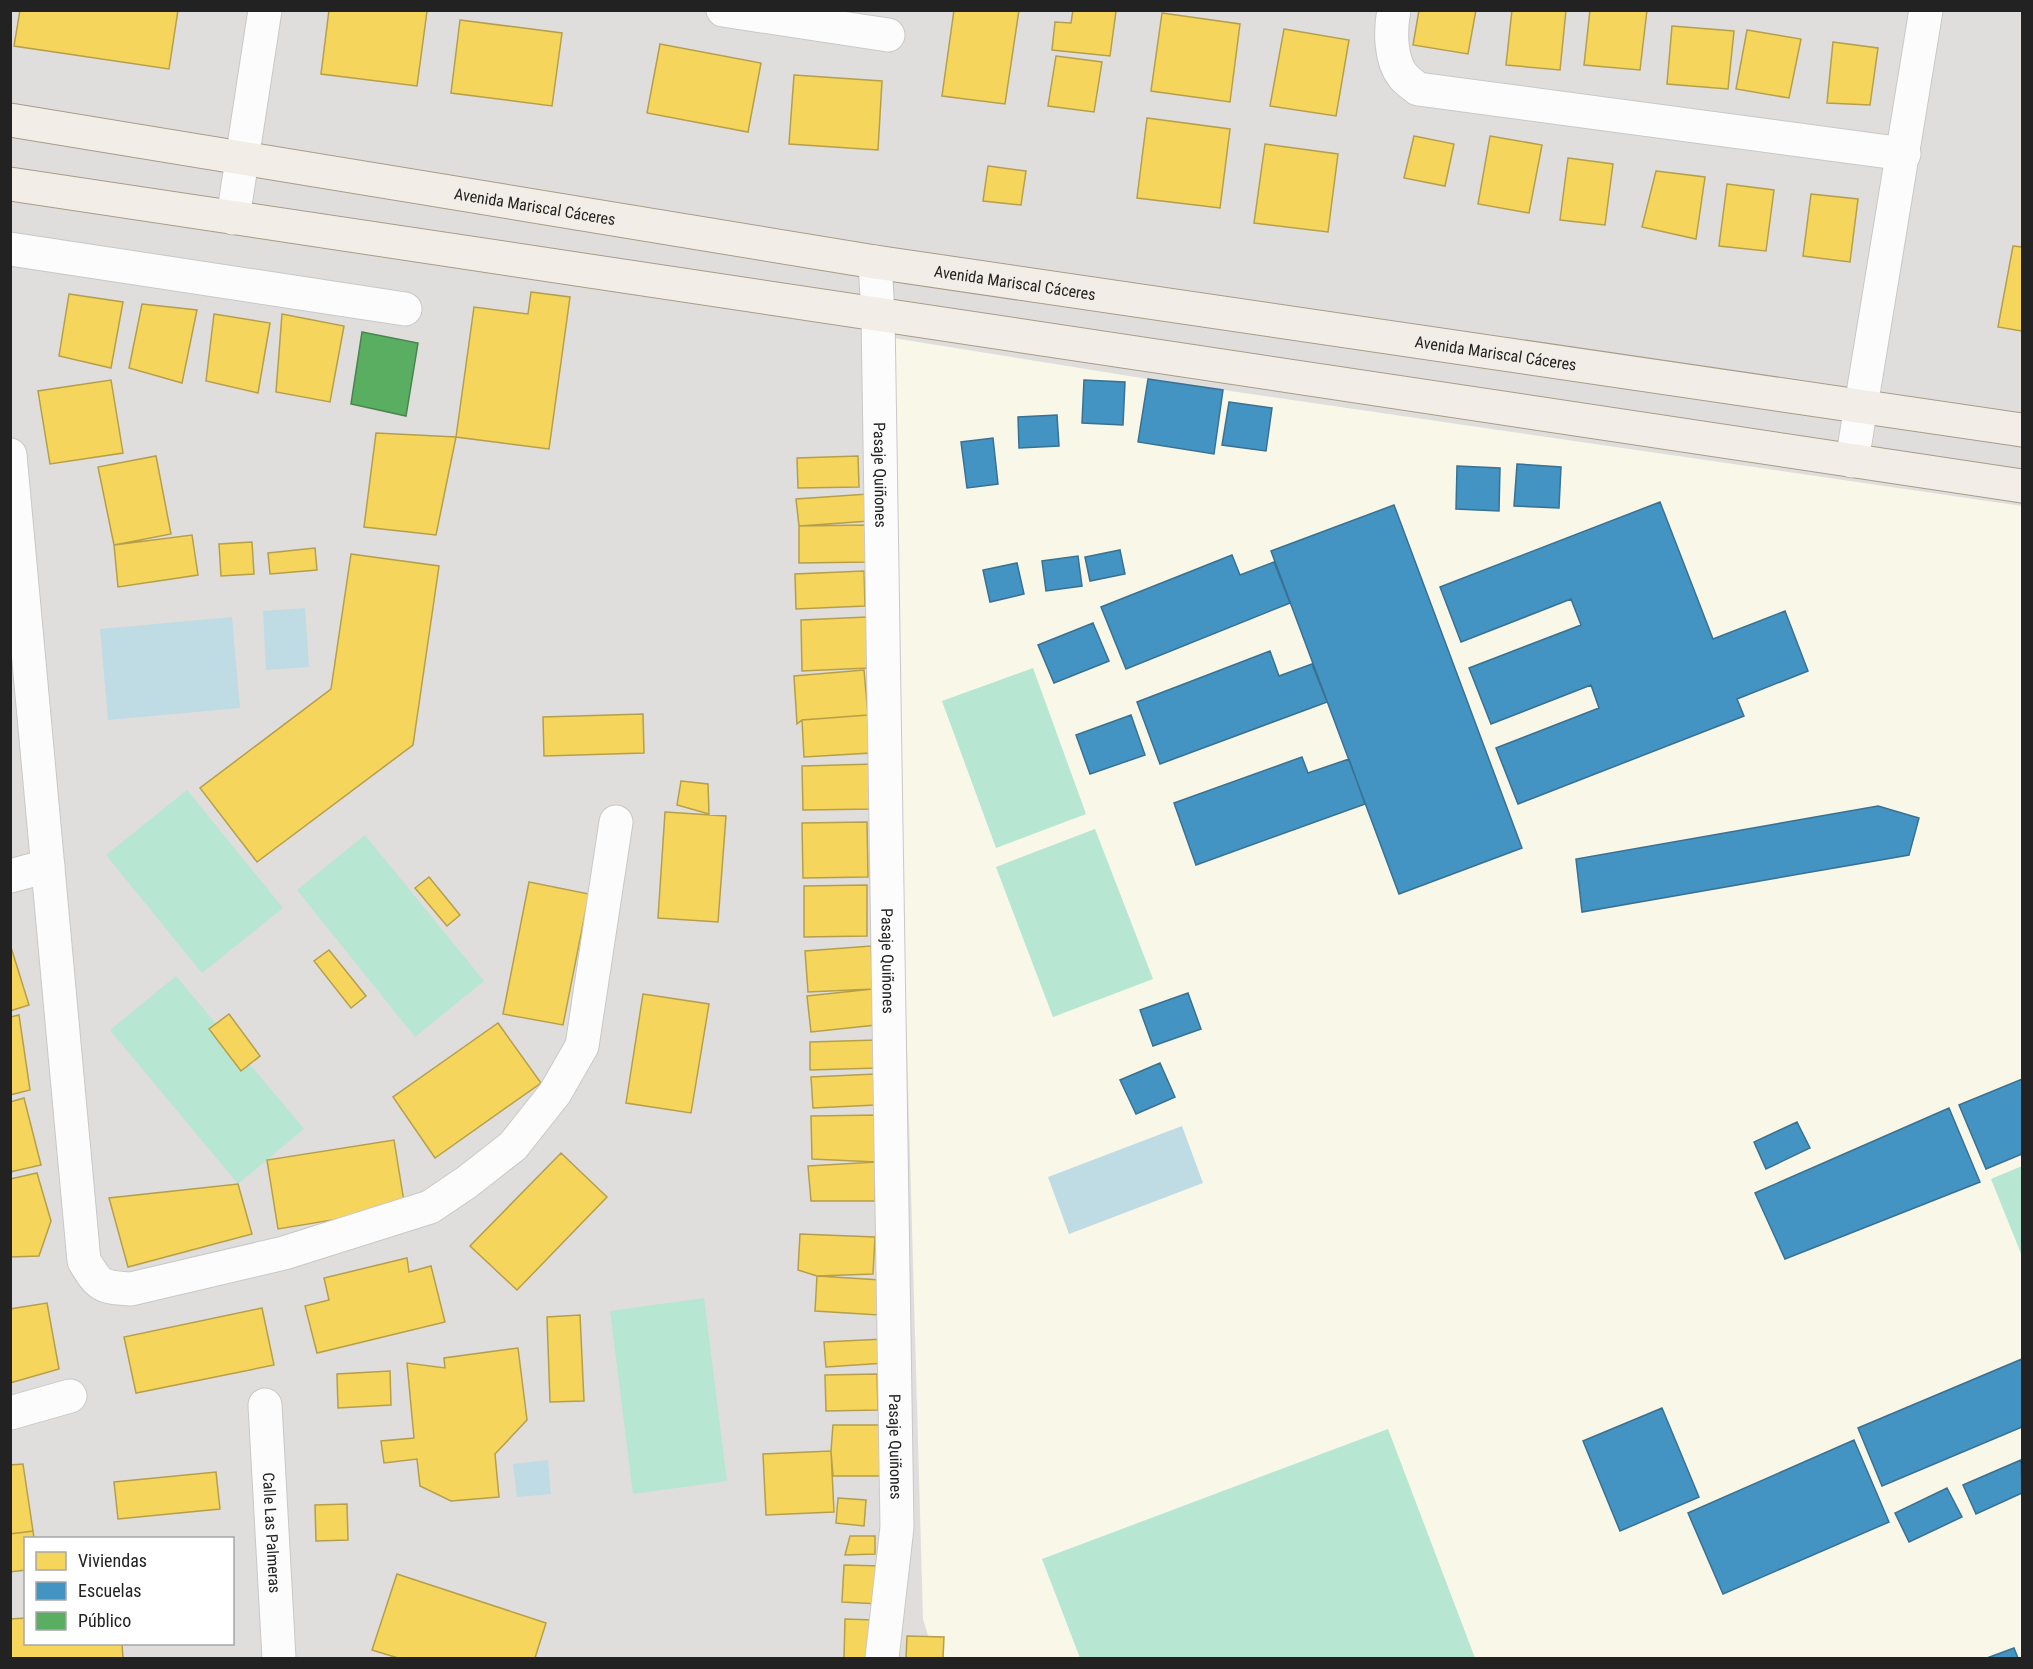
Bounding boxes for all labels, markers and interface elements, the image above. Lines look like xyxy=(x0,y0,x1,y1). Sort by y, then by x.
street label: Avenida Mariscal Cáceres xyxy=(453,184,617,229)
street label: Avenida Mariscal Cáceres xyxy=(933,262,1097,304)
street label: Avenida Mariscal Cáceres xyxy=(1414,332,1578,375)
street label: Pasaje Quiñones xyxy=(870,422,890,528)
street label: Pasaje Quiñones xyxy=(877,908,898,1014)
street label: Pasaje Quiñones xyxy=(885,1394,906,1500)
street label: Calle Las Palmeras xyxy=(259,1472,284,1594)
legend xyxy=(24,1537,234,1645)
text: Viviendas xyxy=(78,1550,147,1571)
text: Escuelas xyxy=(78,1580,142,1601)
text: Público xyxy=(78,1610,131,1631)

